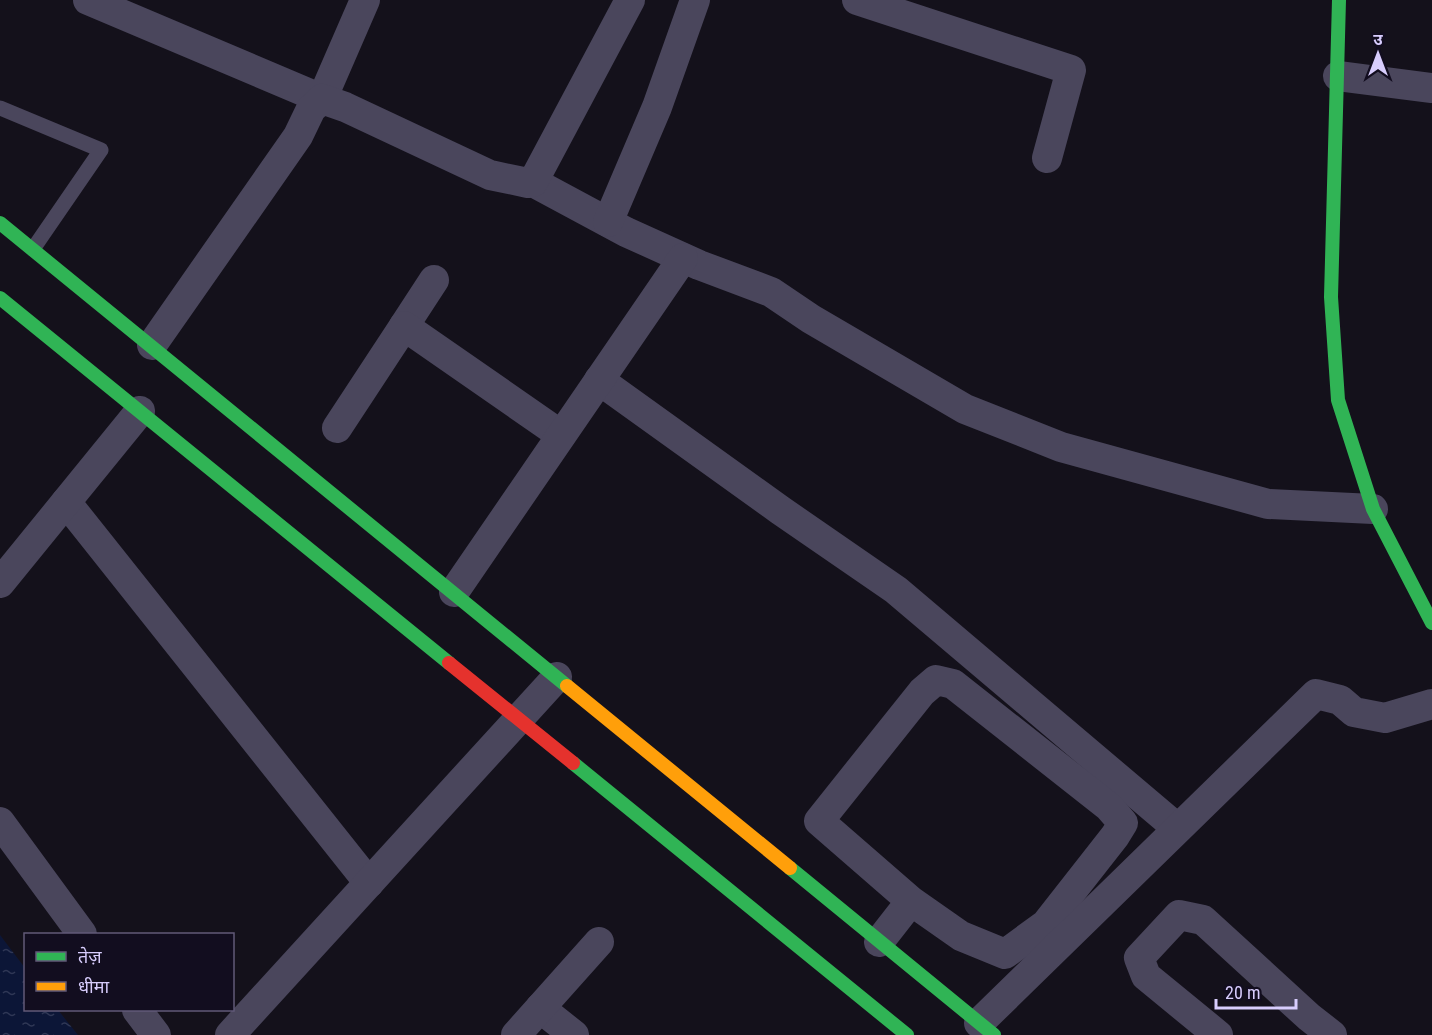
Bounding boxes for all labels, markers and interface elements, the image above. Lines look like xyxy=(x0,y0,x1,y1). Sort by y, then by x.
north arrow xyxy=(1348,24,1408,84)
text: उ xyxy=(1373,30,1383,49)
legend xyxy=(24,933,234,1011)
text: तेज़ xyxy=(78,946,102,967)
scale bar xyxy=(1216,972,1296,1010)
text: धीमा xyxy=(78,976,109,997)
text: 20 m xyxy=(1225,982,1260,1003)

